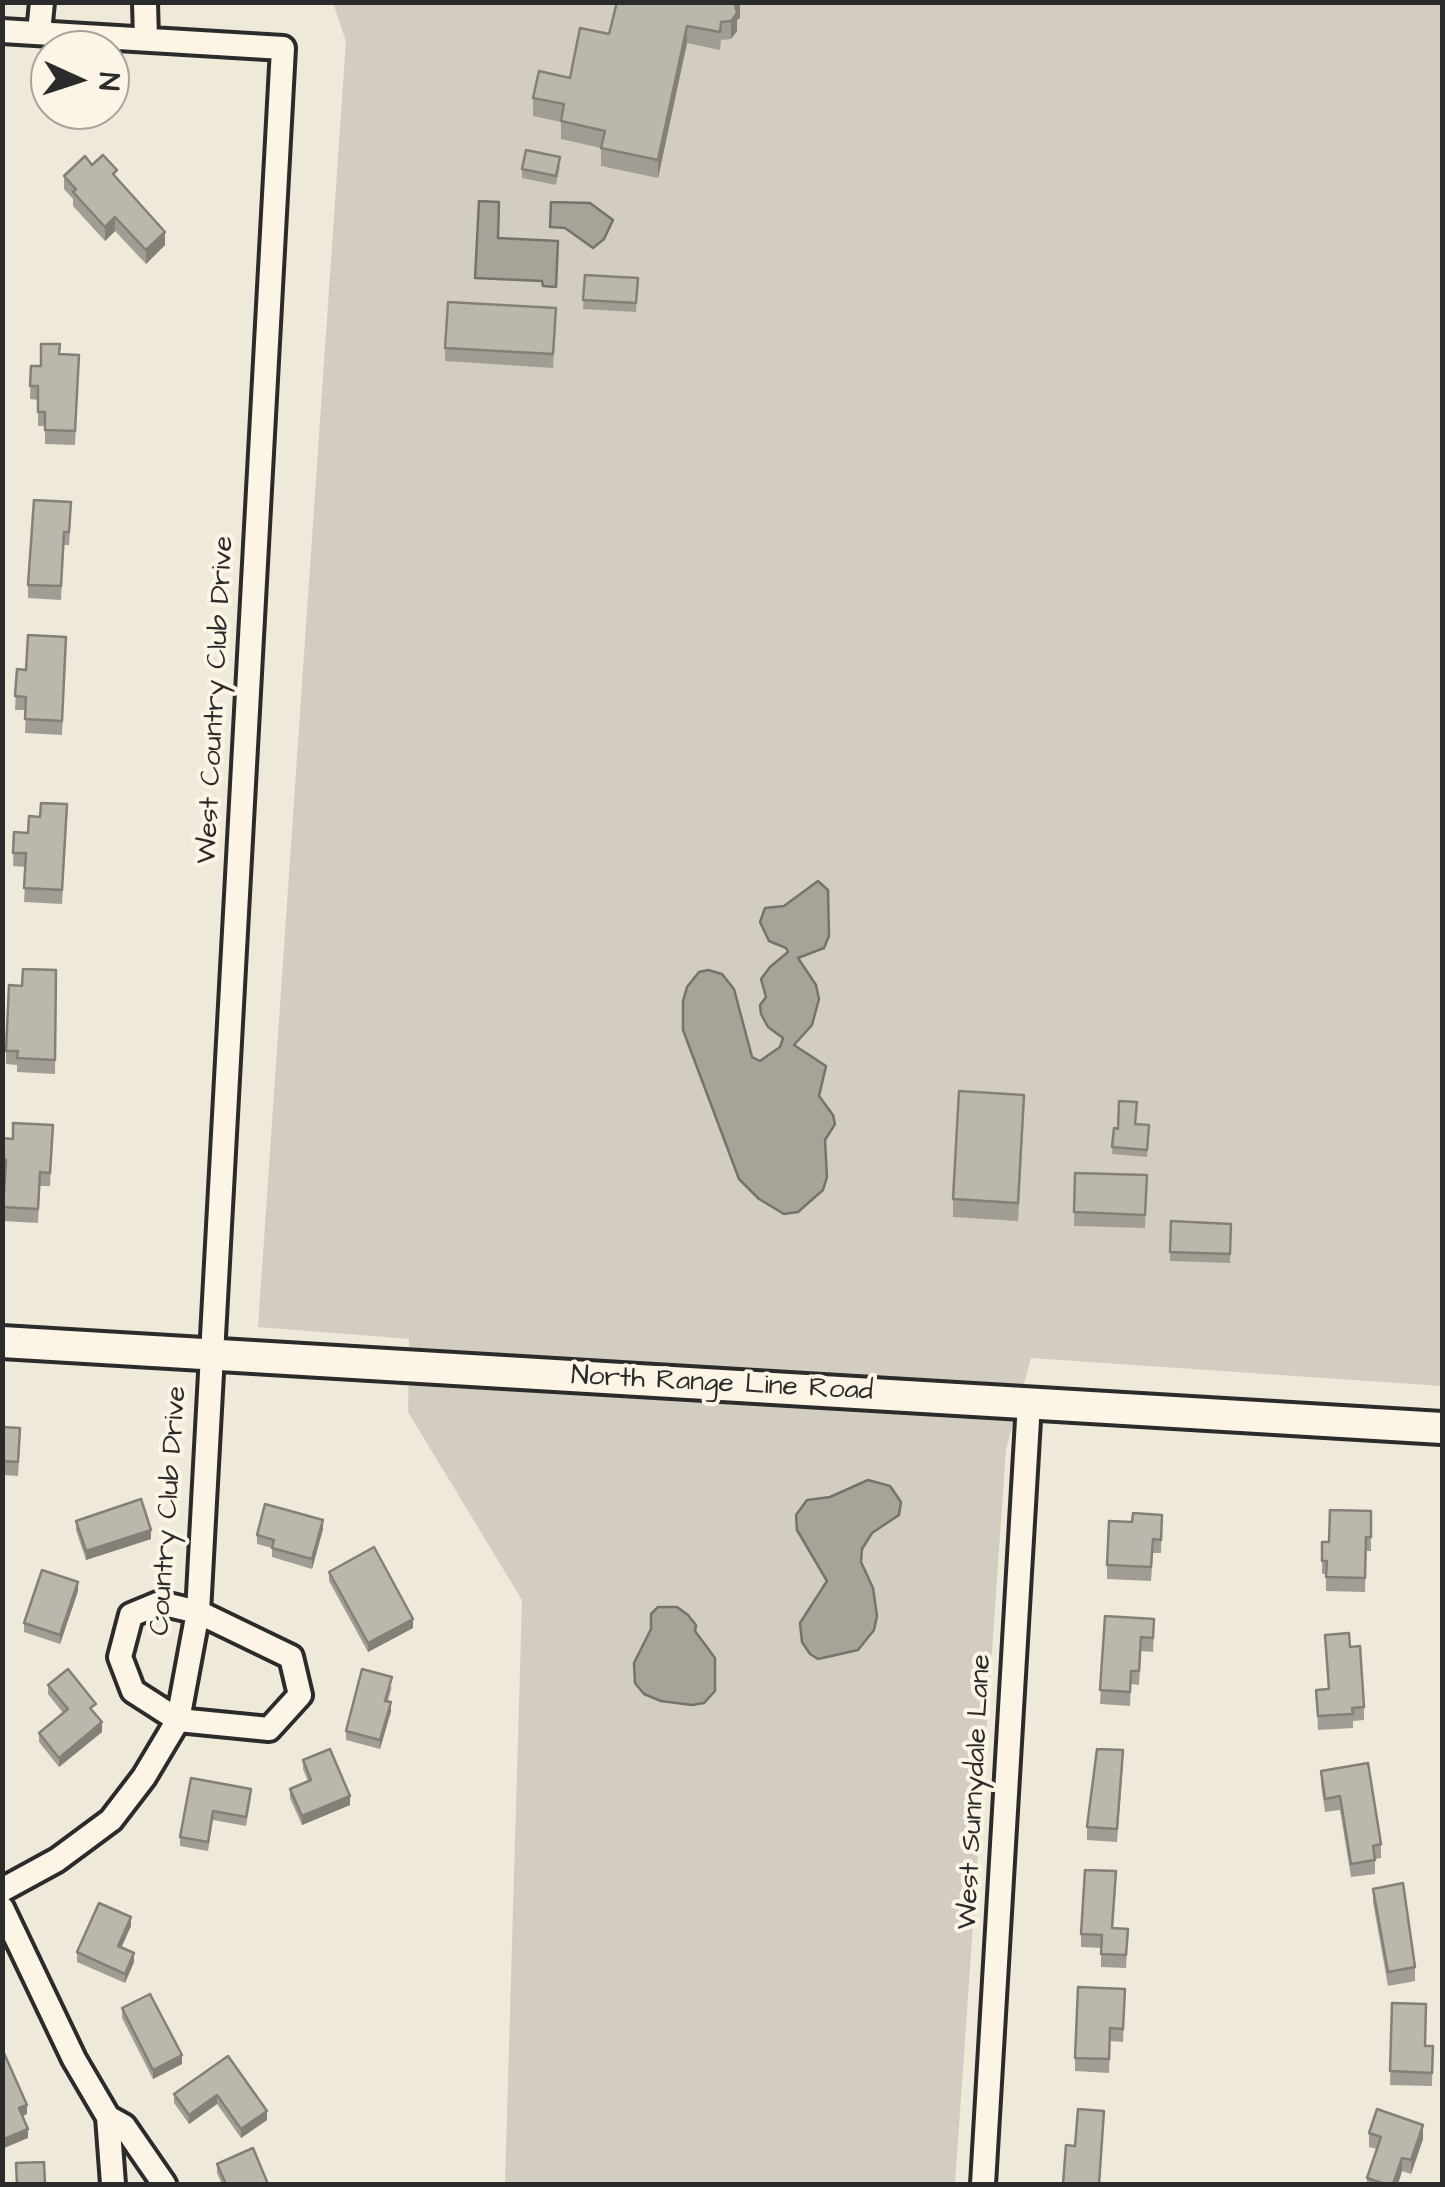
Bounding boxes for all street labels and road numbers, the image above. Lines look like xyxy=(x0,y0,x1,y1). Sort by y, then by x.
street label: West Country Club Drive xyxy=(192,535,242,865)
street label: North Range Line Road xyxy=(570,1360,874,1410)
street label: Country Club Drive xyxy=(145,1385,195,1637)
street label: West Sunnydale Lane xyxy=(952,1653,1000,1931)

